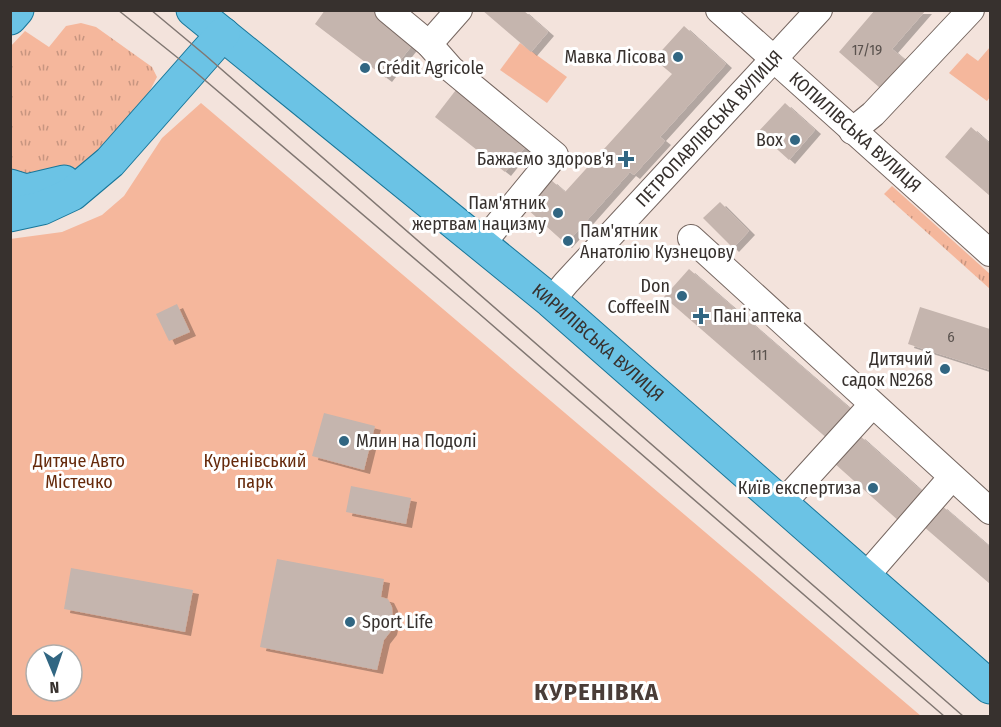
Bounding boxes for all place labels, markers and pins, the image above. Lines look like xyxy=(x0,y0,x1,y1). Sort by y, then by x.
place label: Мавка Лісова xyxy=(564,46,666,68)
marker: Мавка Лісова xyxy=(671,50,685,64)
place label: Crédit Agricole xyxy=(377,57,484,79)
marker: Crédit Agricole xyxy=(358,61,372,75)
place label: Box xyxy=(756,129,783,151)
marker: Box xyxy=(788,133,802,147)
place label: Бажаємо здоров'я xyxy=(477,148,614,170)
marker: Бажаємо здоров'я xyxy=(619,152,633,166)
place label: Пам'ятник жертвам нацизму xyxy=(412,192,547,235)
marker: Пам'ятник жертвам нацизму xyxy=(551,206,565,220)
place label: Пам'ятник Анатолію Кузнецову xyxy=(580,220,734,263)
marker: Пам'ятник Анатолію Кузнецову xyxy=(561,234,575,248)
place label: Don CoffeeIN xyxy=(607,275,670,318)
marker: Don CoffeeIN xyxy=(675,289,689,303)
place label: Пані аптека xyxy=(713,305,802,327)
marker: Пані аптека xyxy=(694,309,708,323)
place label: Дитячий садок №268 xyxy=(842,348,933,391)
marker: Дитячий садок №268 xyxy=(938,362,952,376)
place label: Млин на Подолі xyxy=(356,430,476,452)
marker: Млин на Подолі xyxy=(337,434,351,448)
place label: Київ експертиза xyxy=(738,477,861,499)
marker: Київ експертиза xyxy=(866,481,880,495)
place label: Sport Life xyxy=(362,611,433,633)
marker: Sport Life xyxy=(343,615,357,629)

